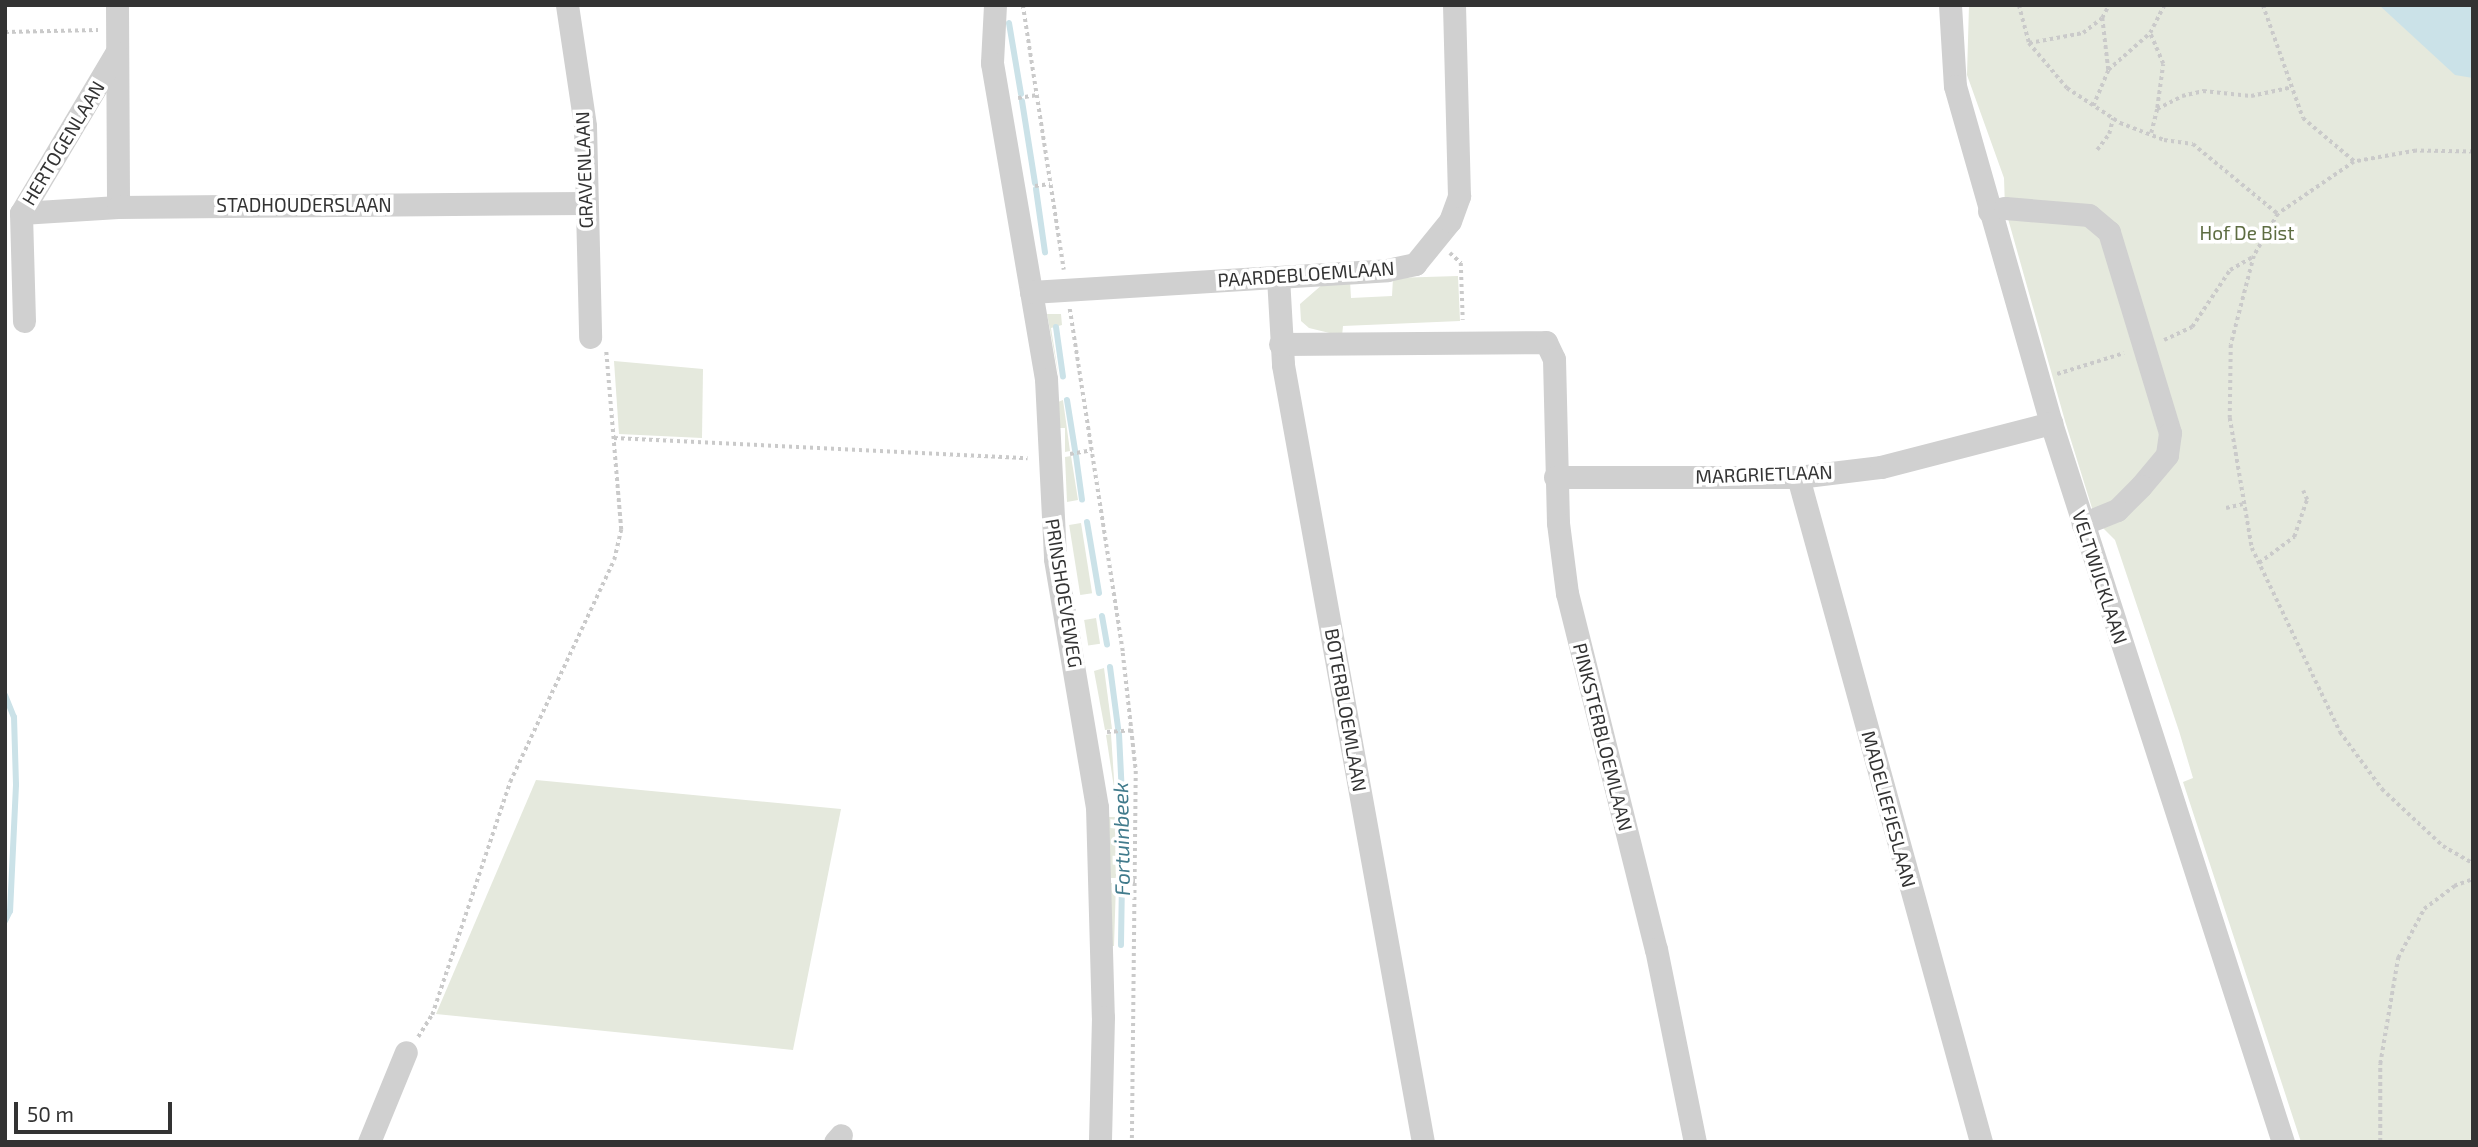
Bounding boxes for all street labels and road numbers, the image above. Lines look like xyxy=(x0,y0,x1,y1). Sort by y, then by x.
street label: HERTOGENLAAN xyxy=(17,77,109,209)
street label: GRAVENLAAN xyxy=(571,111,597,229)
street label: STADHOUDERSLAAN xyxy=(216,194,392,216)
street label: PAARDEBLOEMLAAN xyxy=(1217,256,1395,292)
street label: MARGRIETLAAN xyxy=(1695,460,1833,488)
street label: VELTWIJCKLAAN xyxy=(2068,507,2132,647)
street label: PRINSHOEVEWEG xyxy=(1041,517,1087,669)
street label: BOTERBLOEMLAAN xyxy=(1320,626,1372,794)
street label: PINKSTERBLOEMLAAN xyxy=(1569,641,1637,833)
street label: MADELIEFJESLAAN xyxy=(1857,728,1921,890)

